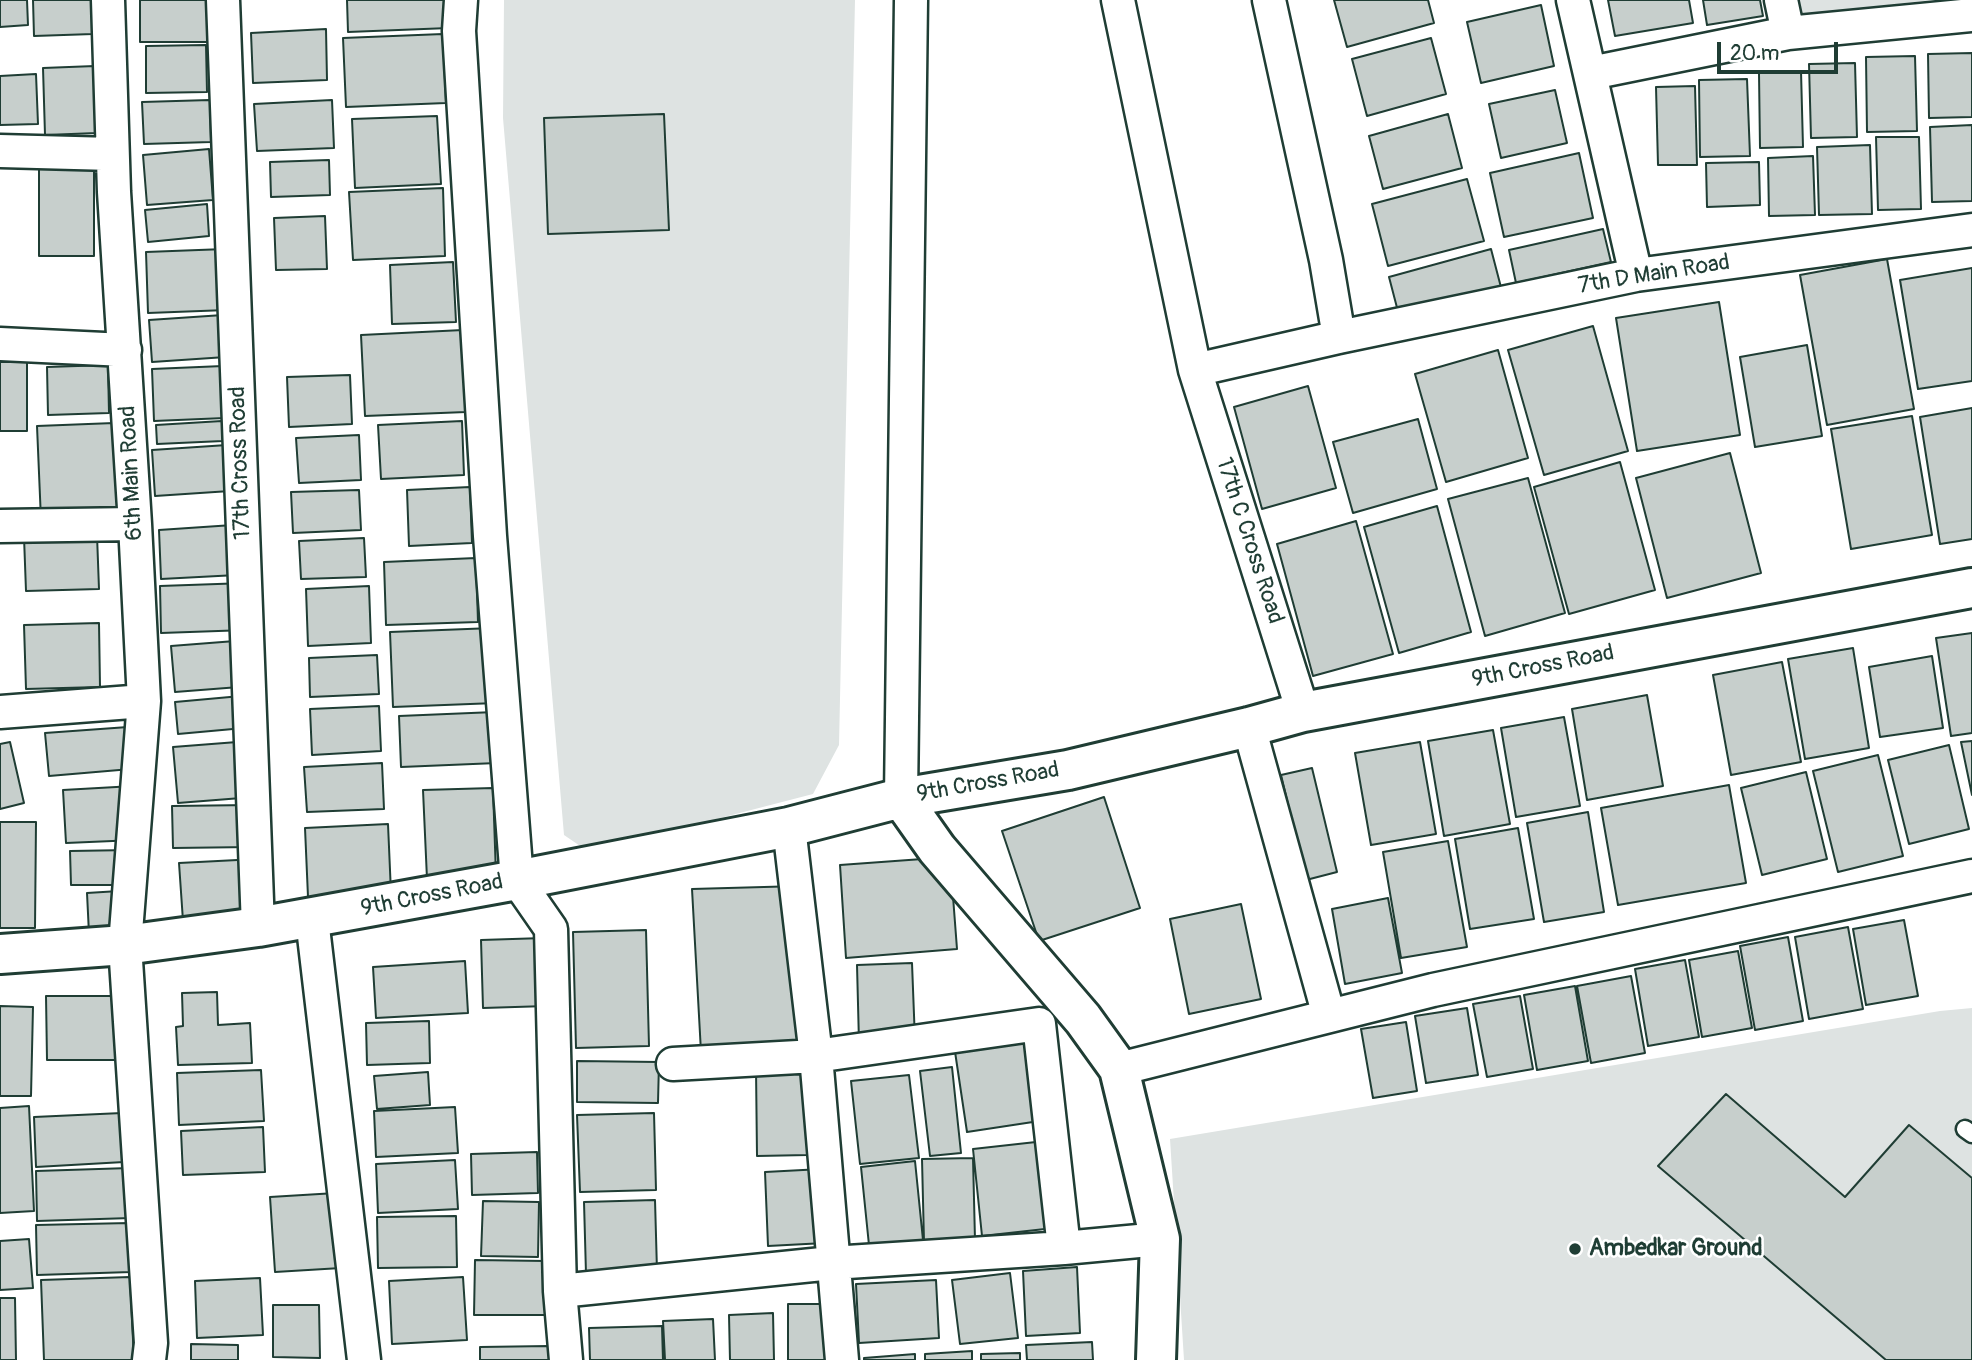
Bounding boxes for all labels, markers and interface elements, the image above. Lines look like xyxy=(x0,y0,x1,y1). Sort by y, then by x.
scale bar xyxy=(1720,28,1841,72)
text: 20 m xyxy=(1730,40,1779,67)
street label: 7th D Main Road xyxy=(1576,249,1732,301)
street label: 17th Cross Road xyxy=(225,386,257,540)
street label: 6th Main Road xyxy=(115,405,149,541)
street label: 17th C Cross Road xyxy=(1209,455,1289,627)
street label: 9th Cross Road xyxy=(1470,640,1616,694)
street label: 9th Cross Road xyxy=(915,757,1061,809)
street label: 9th Cross Road xyxy=(359,869,505,923)
place label: Ambedkar Ground xyxy=(1589,1235,1762,1263)
marker: Ambedkar Ground xyxy=(1567,1241,1583,1257)

